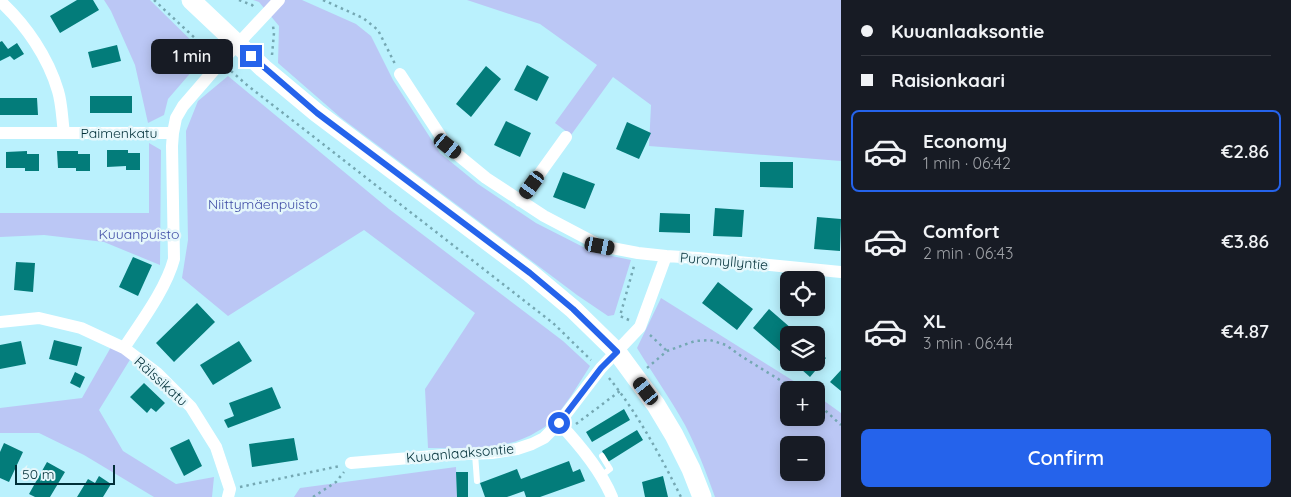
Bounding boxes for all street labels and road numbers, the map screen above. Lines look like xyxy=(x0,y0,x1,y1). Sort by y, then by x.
street label: Paimenkatu xyxy=(80,124,158,142)
street label: Puromyllyntie xyxy=(679,248,769,274)
street label: Rälssikatu xyxy=(130,352,192,410)
street label: Kuuanlaaksontie xyxy=(405,439,515,467)

